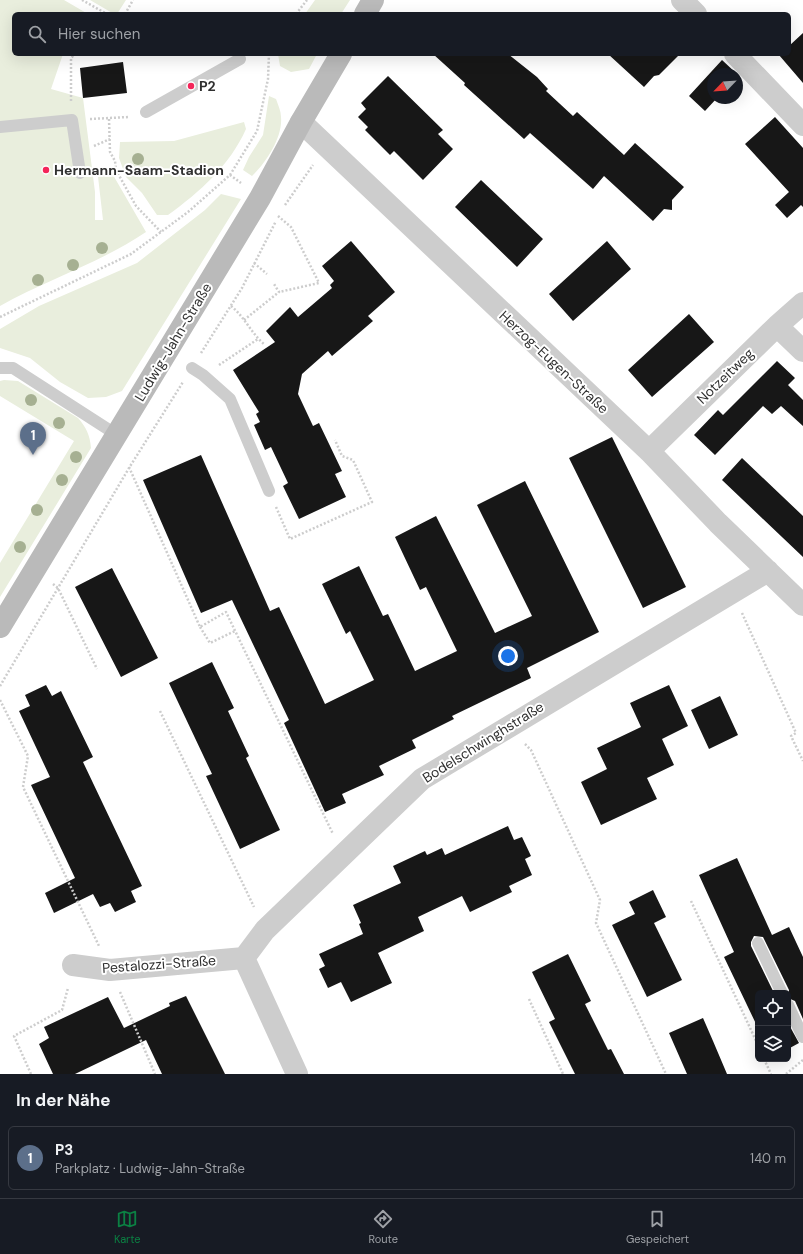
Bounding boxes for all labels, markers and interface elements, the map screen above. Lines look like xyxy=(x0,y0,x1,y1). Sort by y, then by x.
search box xyxy=(12,12,791,56)
icon: search xyxy=(26,23,48,45)
text: Hier suchen xyxy=(58,24,140,44)
north arrow xyxy=(707,68,743,104)
place label: P2 xyxy=(199,77,216,95)
marker: P2 xyxy=(186,81,196,91)
place label: Hermann-Saam-Stadion xyxy=(54,161,224,179)
marker: Hermann-Saam-Stadion xyxy=(41,165,51,175)
street label: Ludwig-Jahn-Straße xyxy=(130,279,216,405)
street label: Herzog-Eugen-Straße xyxy=(496,307,612,417)
street label: Notzeitweg xyxy=(693,344,757,408)
pin: 1 xyxy=(20,422,46,455)
your location xyxy=(498,646,518,666)
street label: Bodelschwinghstraße xyxy=(419,697,547,787)
street label: Pestalozzi-Straße xyxy=(101,951,217,977)
map controls xyxy=(755,990,791,1062)
button: locate xyxy=(755,990,791,1026)
button: layers xyxy=(755,1026,791,1062)
text: In der Nähe xyxy=(16,1089,111,1111)
text: P3 xyxy=(55,1140,73,1160)
text: 1 xyxy=(28,1150,32,1167)
text: 140 m xyxy=(750,1150,786,1167)
text: Parkplatz · Ludwig-Jahn-Straße xyxy=(55,1160,245,1177)
tab: Karte xyxy=(114,1208,141,1246)
tab: Route xyxy=(369,1208,398,1246)
tab: Gespeichert xyxy=(626,1208,689,1246)

